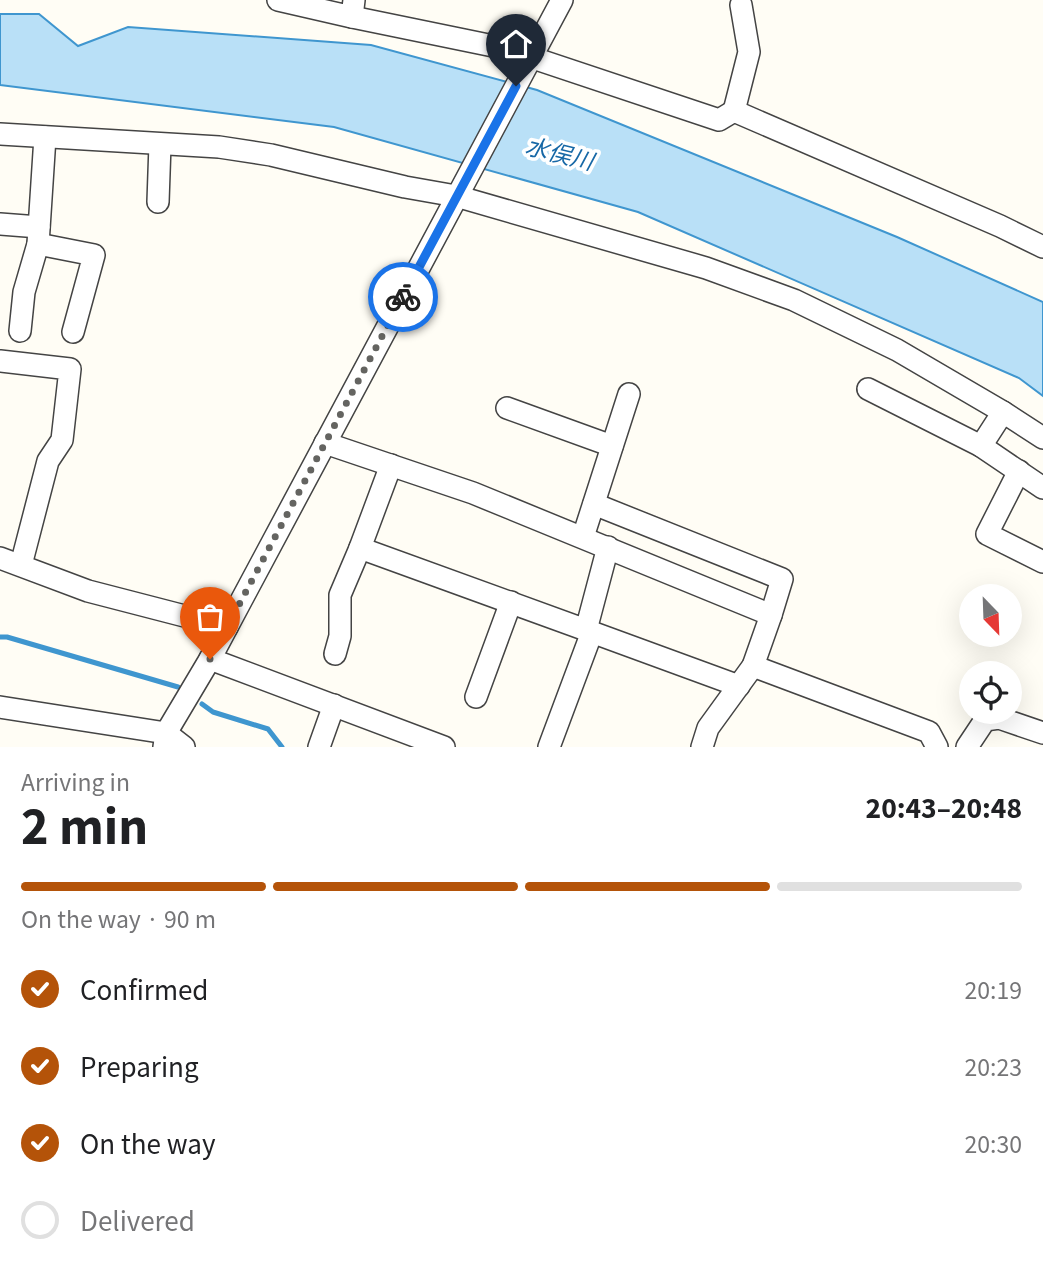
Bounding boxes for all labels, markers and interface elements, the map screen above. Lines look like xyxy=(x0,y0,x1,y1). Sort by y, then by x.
pin xyxy=(486,14,546,86)
icon: home xyxy=(497,25,535,63)
water label: 水俣川 xyxy=(522,127,600,178)
courier xyxy=(368,262,438,332)
icon: bike xyxy=(384,278,422,316)
north arrow xyxy=(959,584,1022,648)
map controls xyxy=(959,584,1022,724)
pin xyxy=(180,587,240,659)
icon: bag xyxy=(191,598,229,636)
button: locate xyxy=(959,661,1022,724)
text: Arriving in xyxy=(21,764,130,798)
text: 20:43–20:48 xyxy=(866,788,1022,825)
text: 2 min xyxy=(21,791,148,857)
text: On the way · 90 m xyxy=(21,901,216,935)
icon: check xyxy=(21,970,59,1008)
text: Confirmed xyxy=(80,970,209,1007)
text: 20:19 xyxy=(965,972,1022,1006)
icon: check xyxy=(21,1047,59,1085)
text: Preparing xyxy=(80,1047,199,1084)
text: 20:23 xyxy=(965,1049,1022,1083)
icon: check xyxy=(21,1124,59,1162)
text: On the way xyxy=(80,1124,215,1161)
text: 20:30 xyxy=(965,1126,1022,1160)
text: Delivered xyxy=(80,1201,195,1238)

